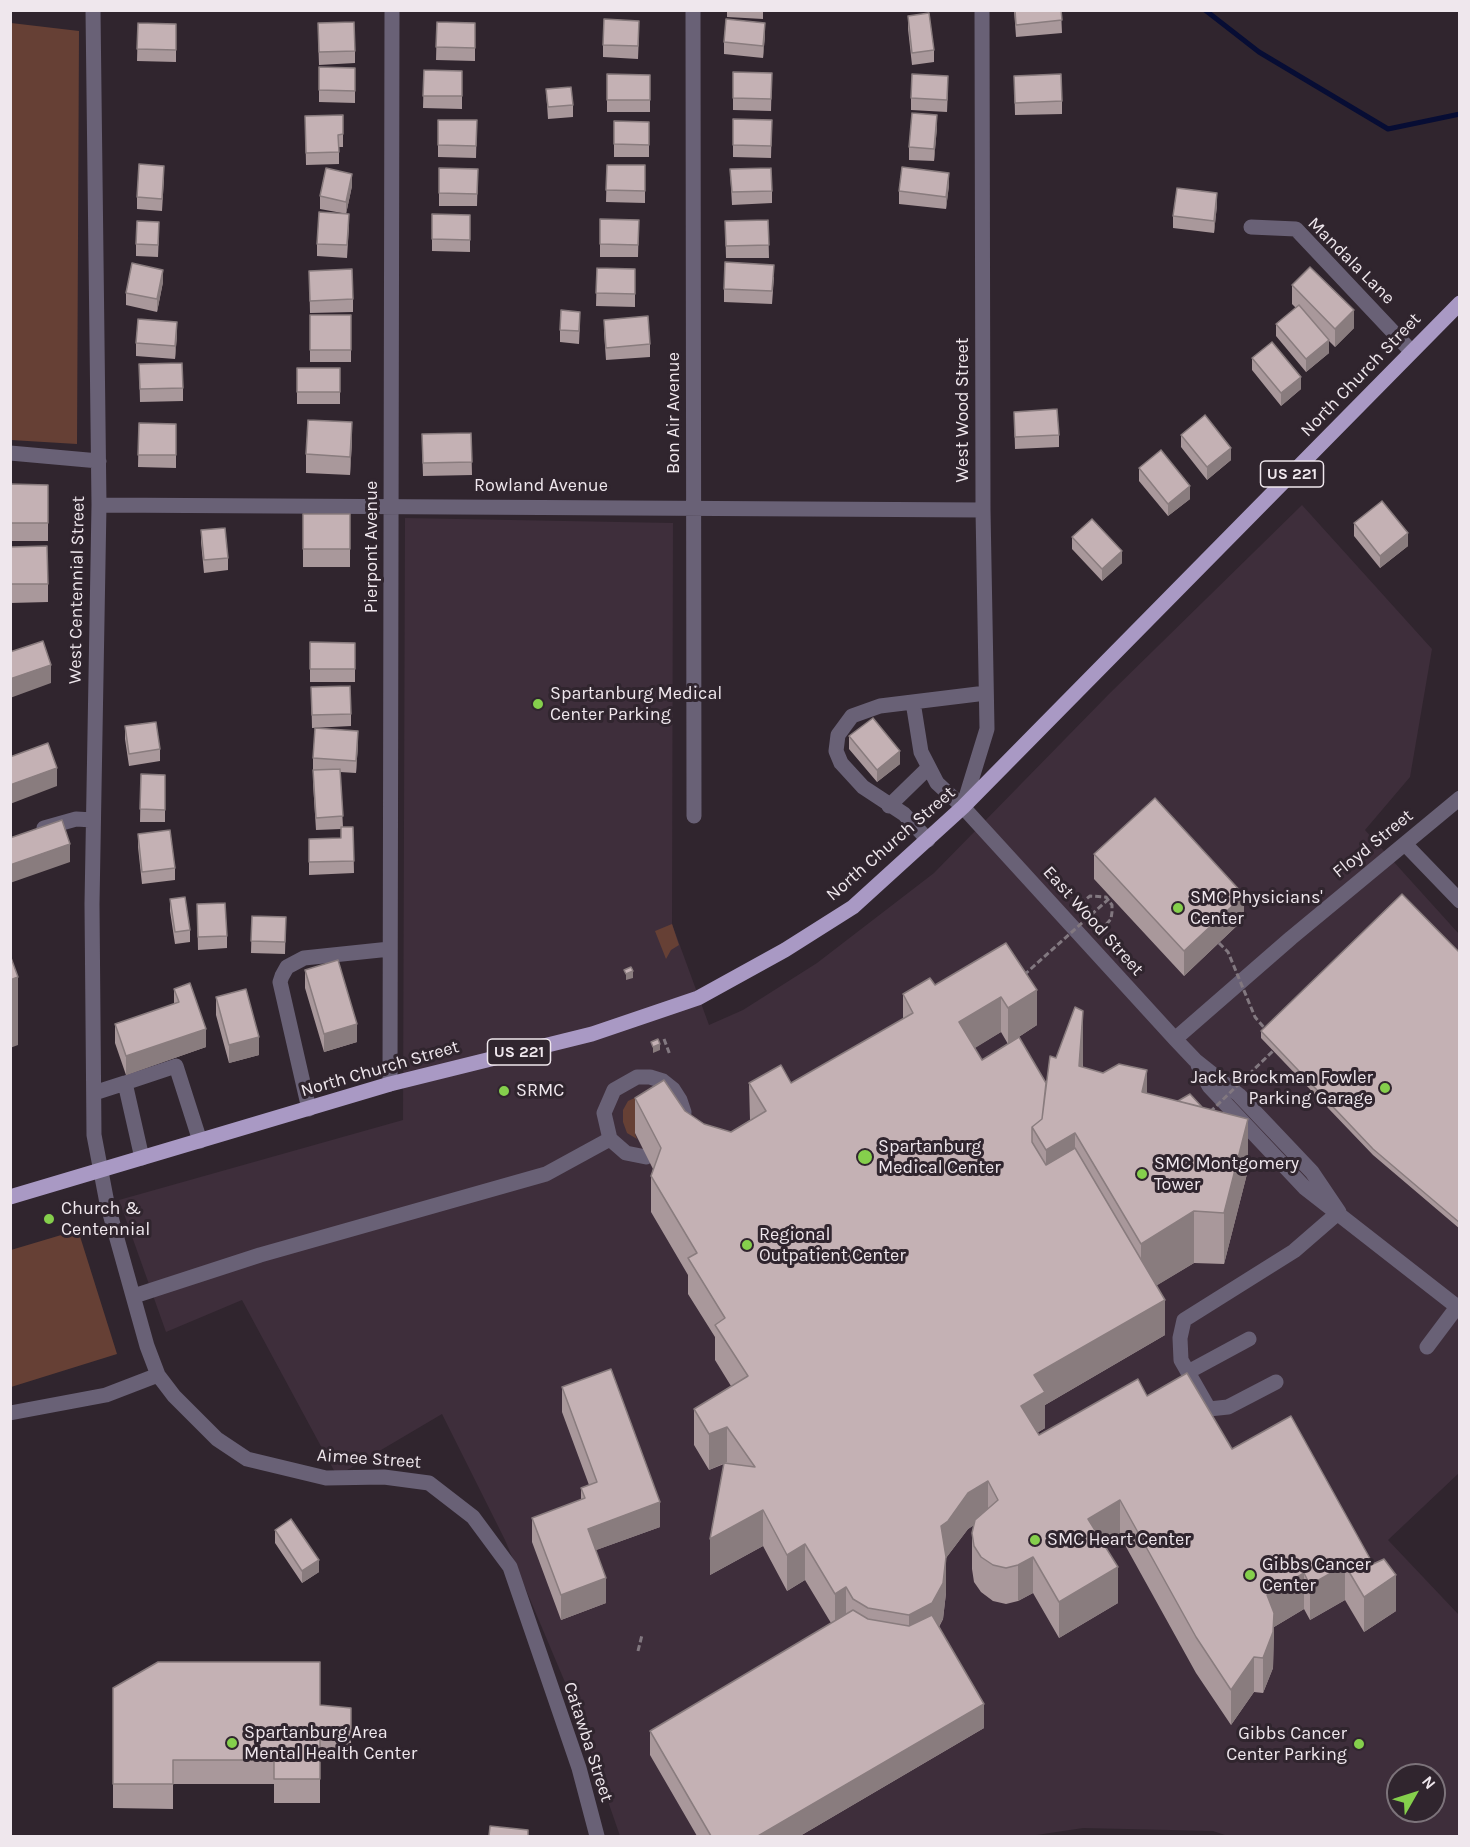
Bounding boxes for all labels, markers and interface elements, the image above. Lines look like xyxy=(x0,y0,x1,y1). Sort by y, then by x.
street label: Mandala Lane xyxy=(1303,213,1399,309)
street label: North Church Street xyxy=(1296,309,1426,441)
street label: West Wood Street xyxy=(952,338,974,482)
street label: Bon Air Avenue xyxy=(663,352,685,474)
road number: US 221 xyxy=(1260,461,1324,487)
street label: Rowland Avenue xyxy=(474,475,608,497)
street label: Pierpont Avenue xyxy=(361,481,383,613)
street label: West Centennial Street xyxy=(65,496,89,684)
place label: Spartanburg Medical Center Parking xyxy=(550,683,722,726)
marker: Spartanburg Medical Center Parking xyxy=(531,697,545,711)
street label: North Church Street xyxy=(822,782,960,906)
street label: Floyd Street xyxy=(1328,805,1418,883)
street label: East Wood Street xyxy=(1038,862,1148,980)
place label: SMC Physicians' Center xyxy=(1190,887,1323,930)
marker: SMC Physicians' Center xyxy=(1171,901,1185,915)
street label: North Church Street xyxy=(298,1036,462,1102)
road number: US 221 xyxy=(488,1039,550,1065)
place label: Jack Brockman Fowler Parking Garage xyxy=(1191,1067,1373,1110)
place label: SRMC xyxy=(516,1080,564,1102)
marker: Jack Brockman Fowler Parking Garage xyxy=(1378,1081,1392,1095)
marker: SRMC xyxy=(497,1084,511,1098)
place label: Spartanburg Medical Center xyxy=(878,1136,1001,1178)
marker: Spartanburg Medical Center xyxy=(856,1148,874,1166)
place label: SMC Montgomery Tower xyxy=(1154,1153,1299,1196)
marker: SMC Montgomery Tower xyxy=(1135,1167,1149,1181)
place label: Church & Centennial xyxy=(61,1198,150,1240)
marker: Church & Centennial xyxy=(42,1212,56,1226)
place label: Regional Outpatient Center xyxy=(759,1224,906,1266)
marker: Regional Outpatient Center xyxy=(740,1238,754,1252)
street label: Aimee Street xyxy=(316,1445,422,1473)
place label: SMC Heart Center xyxy=(1047,1529,1191,1551)
marker: SMC Heart Center xyxy=(1028,1533,1042,1547)
place label: Gibbs Cancer Center xyxy=(1262,1554,1371,1596)
marker: Gibbs Cancer Center xyxy=(1243,1568,1257,1582)
street label: Catawba Street xyxy=(558,1679,618,1805)
place label: Spartanburg Area Mental Health Center xyxy=(244,1722,417,1764)
place label: Gibbs Cancer Center Parking xyxy=(1226,1723,1347,1766)
marker: Spartanburg Area Mental Health Center xyxy=(225,1736,239,1750)
marker: Gibbs Cancer Center Parking xyxy=(1352,1737,1366,1751)
north arrow xyxy=(1386,1763,1446,1823)
text: N xyxy=(1418,1772,1440,1793)

